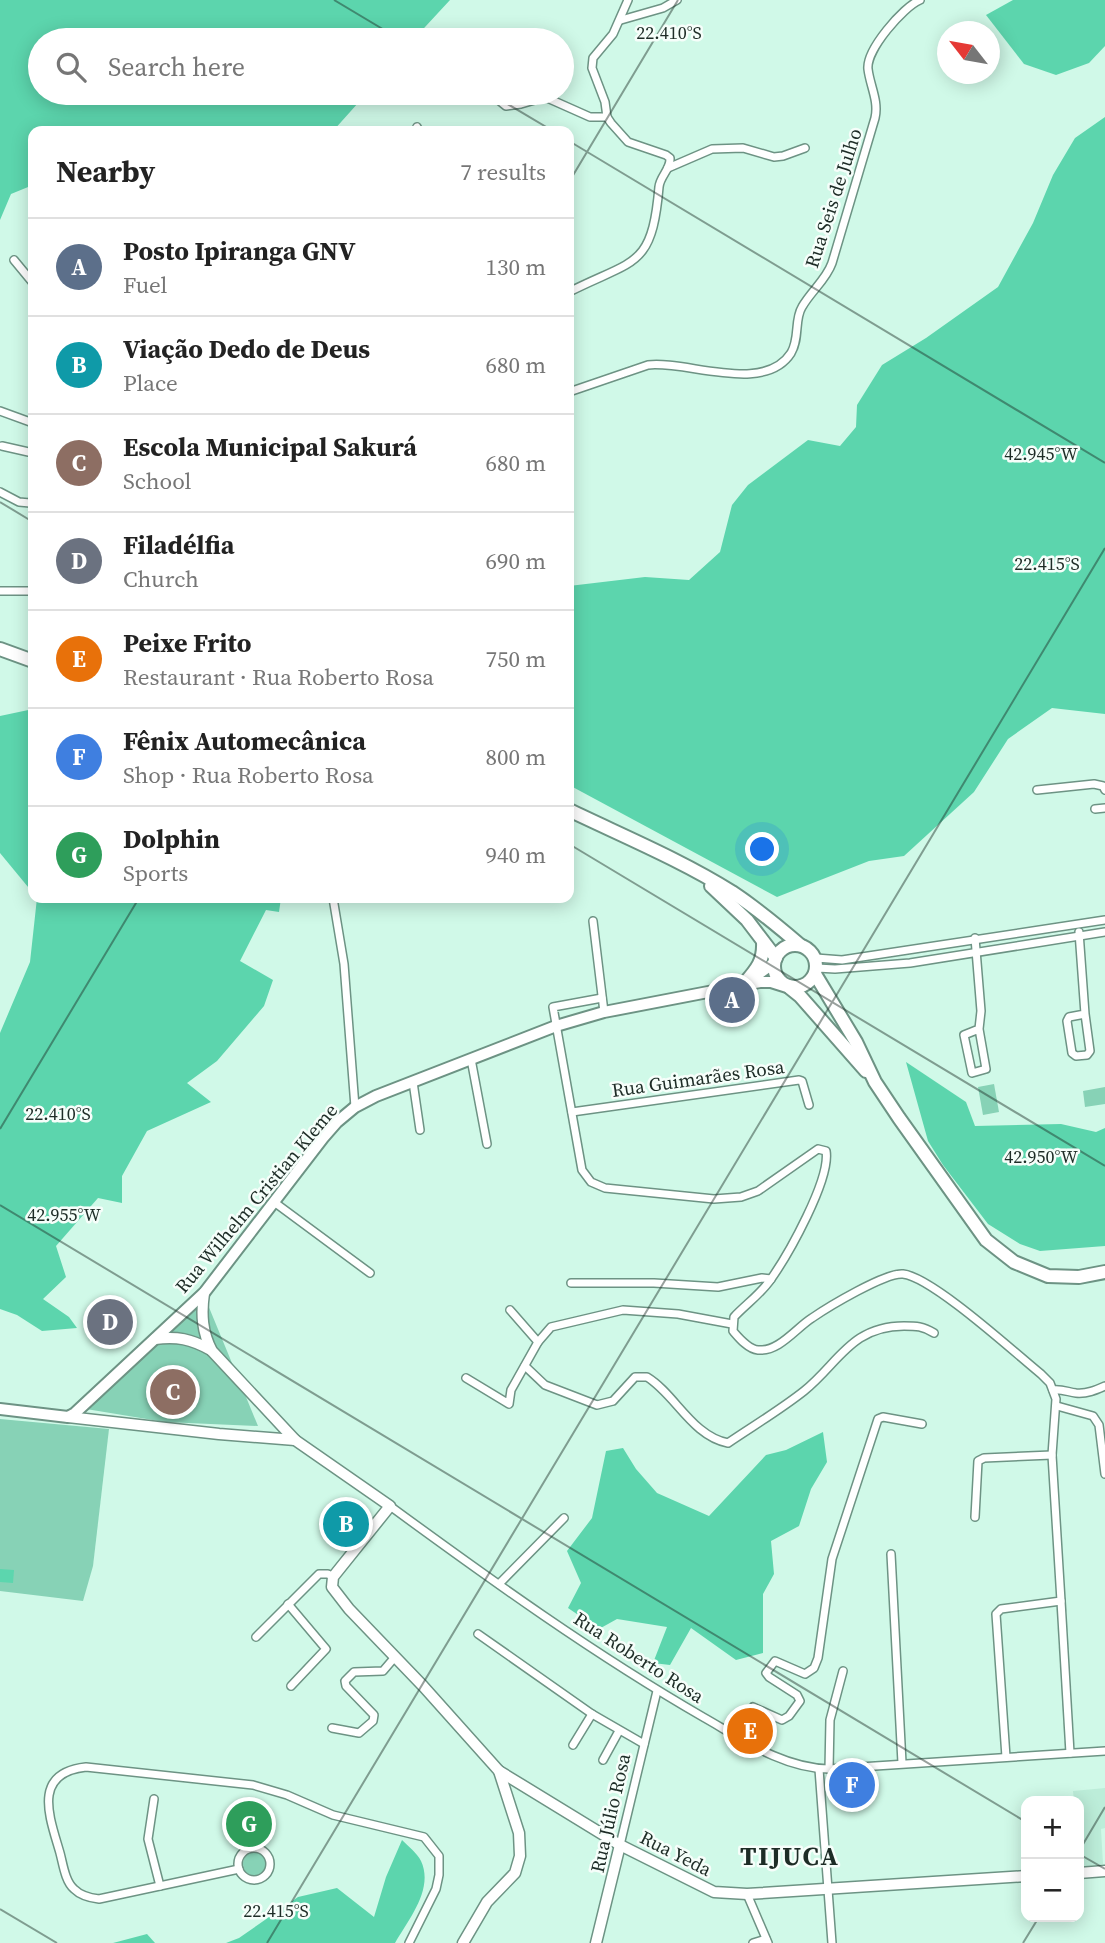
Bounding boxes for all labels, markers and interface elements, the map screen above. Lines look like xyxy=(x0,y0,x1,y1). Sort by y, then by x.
text: 22.410°S xyxy=(636,20,702,45)
north arrow xyxy=(937,21,1000,84)
search box xyxy=(28,28,574,105)
icon: search xyxy=(52,48,90,86)
text: Search here xyxy=(108,49,245,85)
street label: Rua Seis de Julho xyxy=(798,125,868,271)
text: Nearby xyxy=(56,151,155,192)
text: 7 results xyxy=(460,156,546,188)
text: Posto Ipiranga GNV xyxy=(123,233,355,269)
text: A xyxy=(71,251,87,283)
text: 130 m xyxy=(485,251,546,283)
text: Fuel xyxy=(123,269,167,301)
text: Viação Dedo de Deus xyxy=(123,331,370,367)
text: B xyxy=(72,349,86,381)
text: 680 m xyxy=(485,349,546,381)
text: Place xyxy=(123,367,178,399)
text: Escola Municipal Sakurá xyxy=(123,429,417,465)
text: 42.945°W xyxy=(1004,441,1078,466)
text: C xyxy=(72,447,86,479)
text: 680 m xyxy=(485,447,546,479)
text: School xyxy=(123,465,191,497)
text: Filadélfia xyxy=(123,527,235,563)
text: D xyxy=(71,545,87,577)
text: 690 m xyxy=(485,545,546,577)
text: 22.415°S xyxy=(1014,551,1080,576)
text: Church xyxy=(123,563,199,595)
text: Peixe Frito xyxy=(123,625,252,661)
text: E xyxy=(72,643,86,675)
text: 750 m xyxy=(485,643,546,675)
text: Restaurant · Rua Roberto Rosa xyxy=(123,661,434,693)
text: Fênix Automecânica xyxy=(123,723,366,759)
text: F xyxy=(72,741,86,773)
text: 800 m xyxy=(485,741,546,773)
text: Shop · Rua Roberto Rosa xyxy=(123,759,374,791)
text: Dolphin xyxy=(123,821,220,857)
your location xyxy=(745,832,779,866)
text: G xyxy=(71,839,87,871)
text: 940 m xyxy=(485,839,546,871)
text: Sports xyxy=(123,857,188,889)
pin: A xyxy=(709,974,755,1026)
street label: Rua Guimarães Rosa xyxy=(610,1053,786,1103)
street label: Rua Wilhelm Cristian Kleme xyxy=(169,1098,343,1298)
text: 22.410°S xyxy=(25,1101,91,1126)
text: 42.950°W xyxy=(1004,1144,1078,1169)
text: 42.955°W xyxy=(27,1202,101,1227)
pin: D xyxy=(87,1296,133,1348)
pin: C xyxy=(150,1366,196,1418)
pin: B xyxy=(323,1498,369,1550)
street label: Rua Roberto Rosa xyxy=(569,1605,709,1709)
pin: E xyxy=(727,1705,773,1757)
street label: Rua Júlio Rosa xyxy=(584,1750,636,1875)
pin: F xyxy=(829,1759,875,1811)
map controls xyxy=(1021,1796,1084,1922)
button: + xyxy=(1021,1796,1084,1859)
pin: G xyxy=(226,1798,272,1850)
street label: Rua Yeda xyxy=(636,1824,717,1882)
district label: TIJUCA xyxy=(740,1838,840,1874)
button: − xyxy=(1021,1859,1084,1922)
text: 22.415°S xyxy=(243,1898,309,1923)

